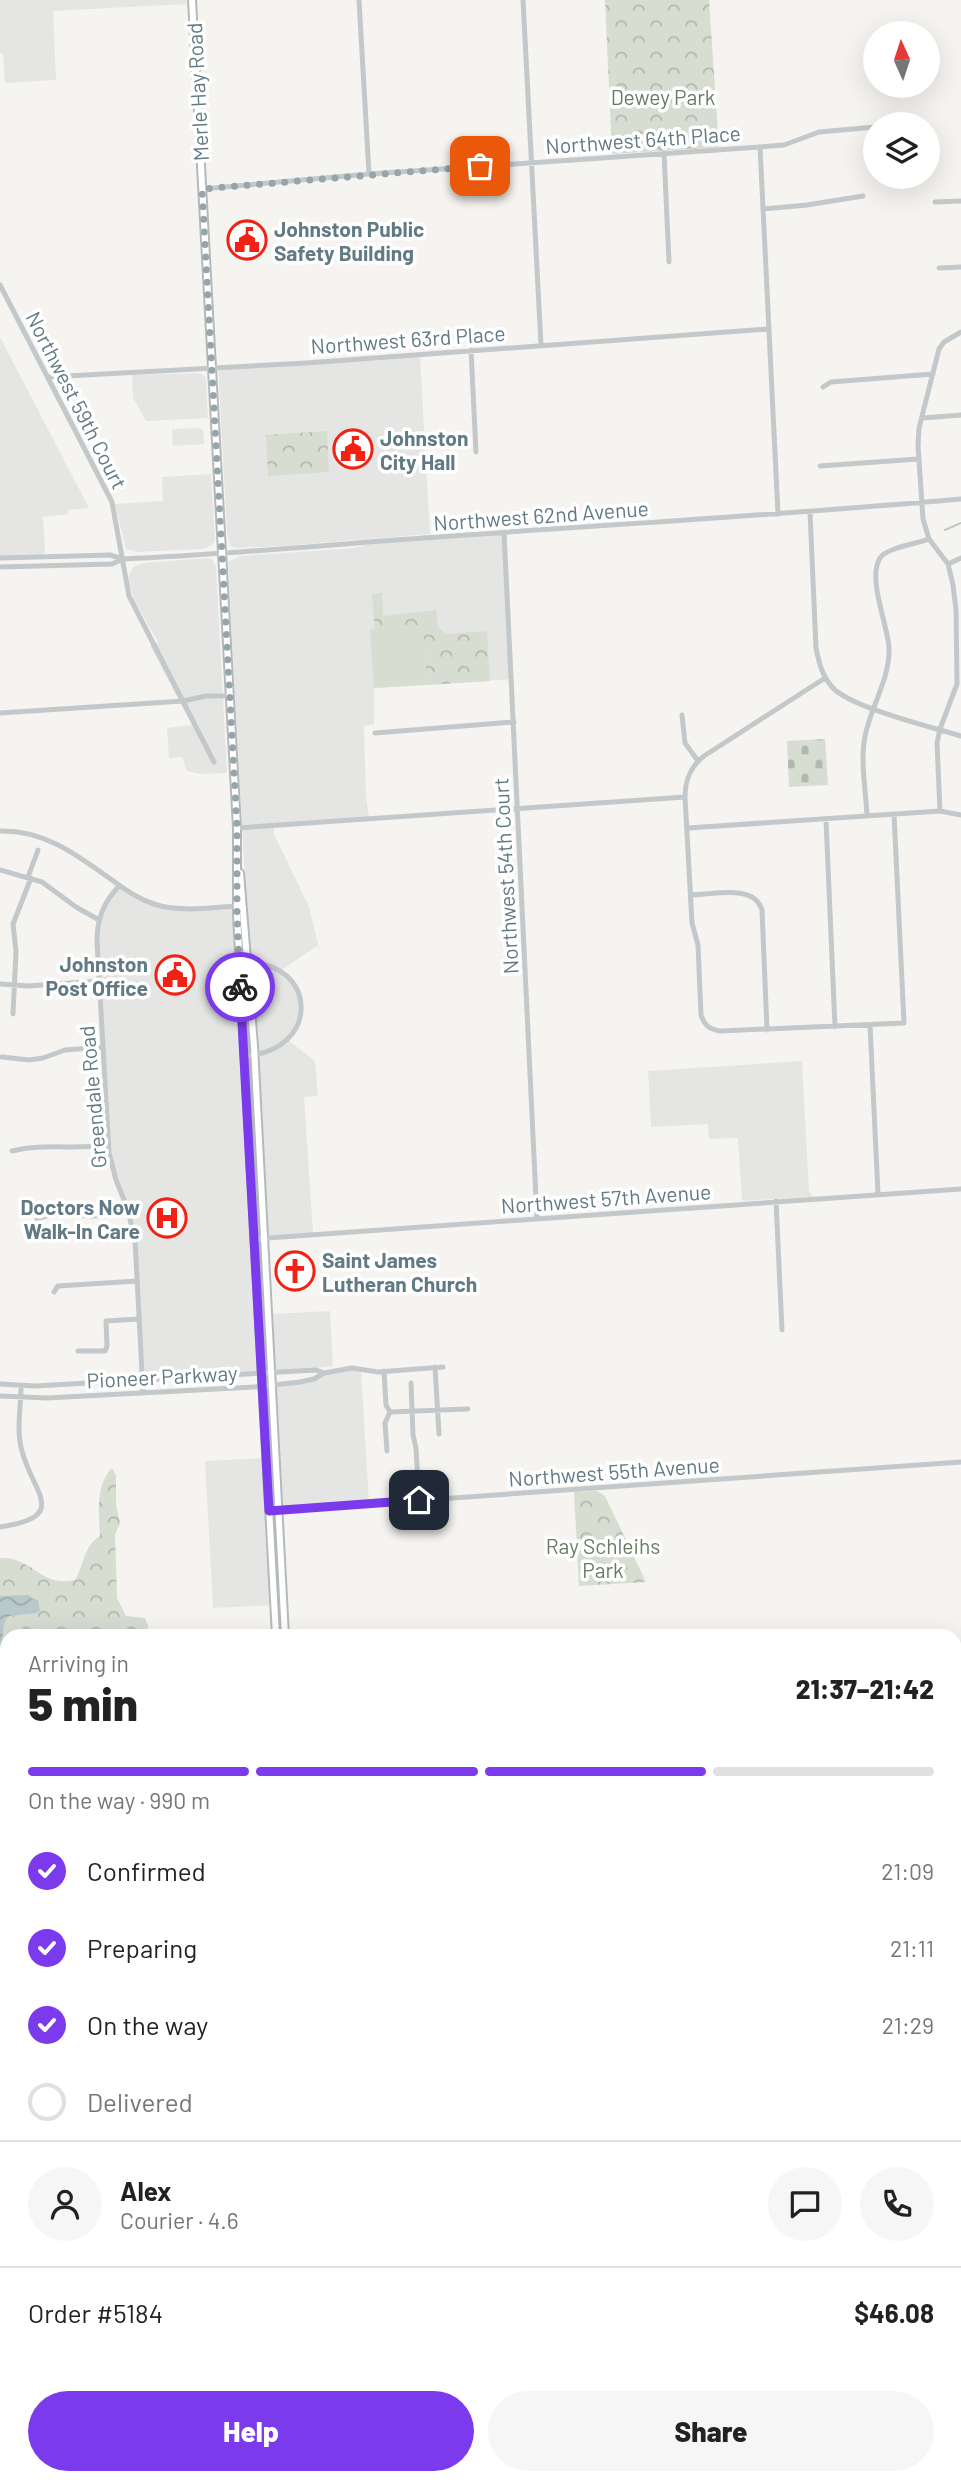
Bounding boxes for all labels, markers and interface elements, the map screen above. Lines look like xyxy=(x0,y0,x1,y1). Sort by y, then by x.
north arrow xyxy=(863,21,940,98)
map controls xyxy=(863,21,940,189)
street label: Merle Hay Road xyxy=(181,22,213,162)
park label: Dewey Park xyxy=(611,84,715,109)
button: layers xyxy=(863,112,940,189)
street label: Northwest 64th Place xyxy=(545,120,741,158)
pin xyxy=(450,136,510,196)
icon: bag xyxy=(461,147,499,185)
place label: Johnston Public Safety Building xyxy=(274,216,424,265)
public building icon: Johnston Public Safety Building xyxy=(226,219,268,261)
street label: Northwest 59th Court xyxy=(21,307,133,493)
street label: Northwest 63rd Place xyxy=(310,320,506,358)
place label: Johnston City Hall xyxy=(380,425,468,474)
public building icon: Johnston City Hall xyxy=(332,428,374,470)
street label: Northwest 62nd Avenue xyxy=(433,495,649,535)
street label: Northwest 54th Court xyxy=(487,777,523,975)
place label: Johnston Post Office xyxy=(46,951,148,1000)
courier xyxy=(205,952,275,1022)
public building icon: Johnston Post Office xyxy=(154,954,196,996)
icon: bike xyxy=(221,968,259,1006)
street label: Greendale Road xyxy=(73,1025,111,1169)
street label: Northwest 57th Avenue xyxy=(500,1178,712,1218)
place label: Doctors Now Walk-In Care xyxy=(20,1194,140,1243)
hospital icon: Doctors Now Walk-In Care xyxy=(146,1197,188,1239)
place label: Saint James Lutheran Church xyxy=(322,1247,477,1296)
church icon: Saint James Lutheran Church xyxy=(274,1250,316,1292)
street label: Pioneer Parkway xyxy=(86,1360,238,1392)
street label: Northwest 55th Avenue xyxy=(508,1451,720,1491)
pin xyxy=(389,1470,449,1530)
icon: home xyxy=(400,1481,438,1519)
park label: Ray Schleihs Park xyxy=(546,1533,660,1582)
text: Arriving in xyxy=(28,1649,129,1677)
text: 21:37–21:42 xyxy=(796,1673,934,1704)
text: 5 min xyxy=(28,1675,138,1730)
text: On the way · 990 m xyxy=(28,1786,210,1814)
icon: check xyxy=(28,1852,66,1890)
text: Confirmed xyxy=(87,1855,206,1886)
text: 21:09 xyxy=(881,1857,934,1885)
icon: check xyxy=(28,1929,66,1967)
text: Preparing xyxy=(87,1932,197,1963)
text: 21:11 xyxy=(890,1934,934,1962)
icon: check xyxy=(28,2006,66,2044)
text: On the way xyxy=(87,2009,208,2040)
text: 21:29 xyxy=(882,2011,934,2039)
text: Delivered xyxy=(87,2086,193,2117)
button: person xyxy=(28,2167,102,2241)
button: chat xyxy=(768,2167,842,2241)
button: phone xyxy=(860,2167,934,2241)
text: Alex xyxy=(120,2175,171,2206)
text: Courier · 4.6 xyxy=(120,2206,239,2234)
text: Order #5184 xyxy=(28,2297,163,2328)
text: $46.08 xyxy=(854,2297,934,2328)
button: Help xyxy=(28,2391,474,2471)
button: Share xyxy=(488,2391,934,2471)

